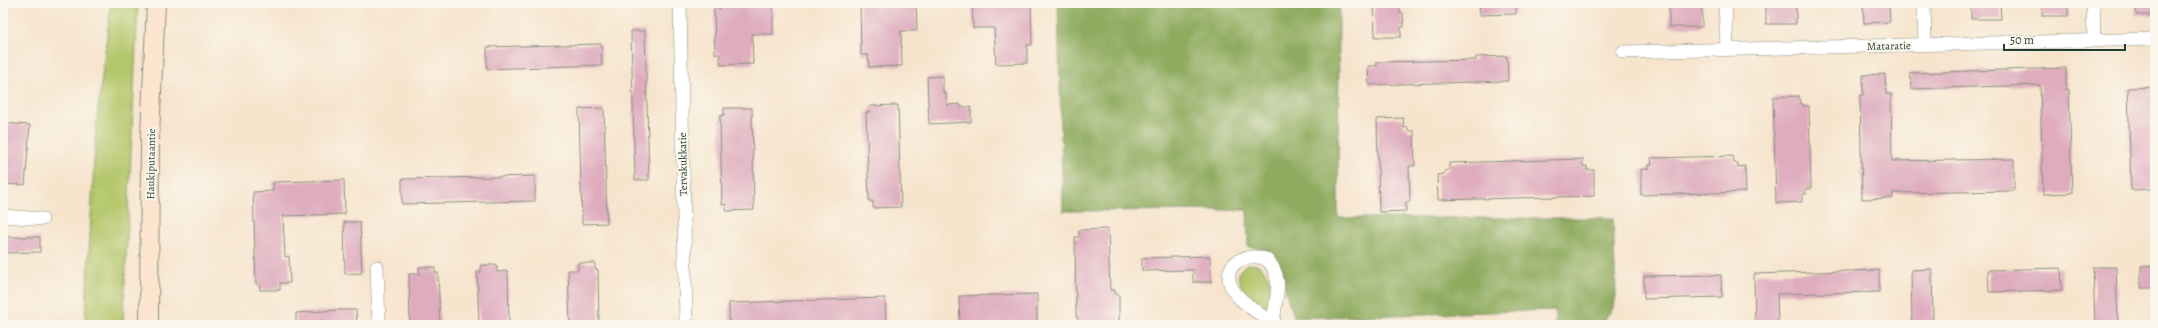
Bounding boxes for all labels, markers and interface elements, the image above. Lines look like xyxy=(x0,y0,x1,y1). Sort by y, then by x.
scale bar xyxy=(2004,26,2125,52)
text: 50 m xyxy=(2010,32,2034,48)
street label: Mataratie xyxy=(1867,38,1911,54)
street label: Haukiputaantie xyxy=(143,128,159,200)
street label: Tervakukkatie xyxy=(675,132,691,196)

